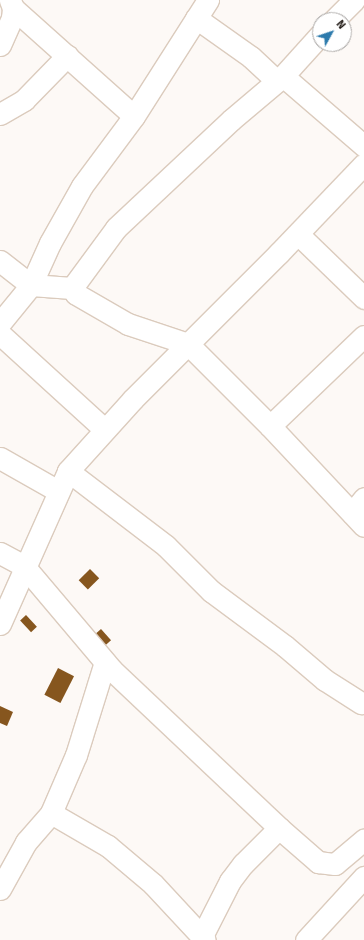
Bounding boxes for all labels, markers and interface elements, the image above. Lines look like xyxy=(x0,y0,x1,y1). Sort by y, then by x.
north arrow xyxy=(312,12,352,52)
text: N xyxy=(333,17,348,32)

